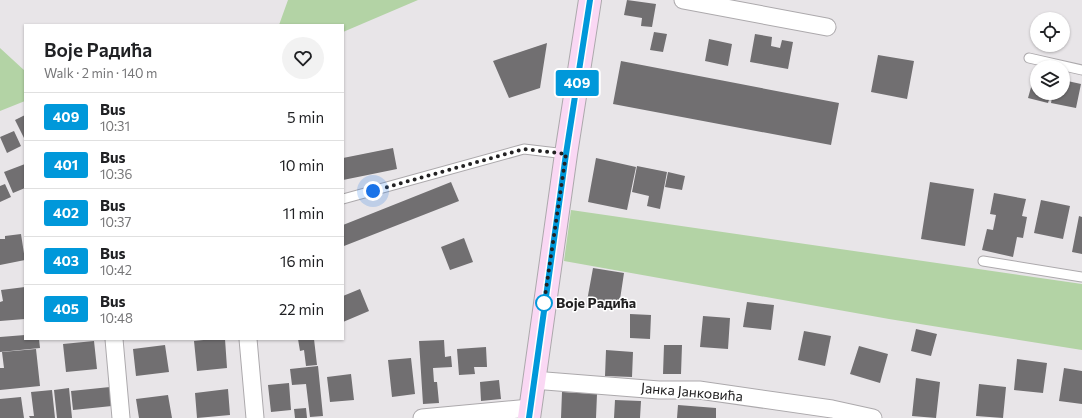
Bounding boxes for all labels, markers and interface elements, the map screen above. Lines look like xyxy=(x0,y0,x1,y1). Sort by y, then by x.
map controls xyxy=(1030,12,1070,100)
button: locate xyxy=(1030,12,1070,52)
button: heart xyxy=(282,37,324,79)
text: Воје Радића xyxy=(44,38,152,61)
button: layers xyxy=(1030,60,1070,100)
text: Walk · 2 min · 140 m xyxy=(44,65,157,81)
line badge: 409 xyxy=(554,70,600,96)
text: 409 xyxy=(564,74,590,91)
text: Bus xyxy=(100,100,125,118)
text: 409 xyxy=(53,108,79,125)
text: 5 min xyxy=(287,108,324,126)
text: 10:31 xyxy=(100,118,130,134)
text: Bus xyxy=(100,148,125,166)
text: 401 xyxy=(54,156,78,173)
text: 10 min xyxy=(279,156,324,174)
text: 10:36 xyxy=(100,166,132,182)
your location xyxy=(363,181,383,201)
text: Bus xyxy=(100,196,125,214)
text: 402 xyxy=(53,204,79,221)
text: 11 min xyxy=(283,204,324,222)
text: 10:37 xyxy=(100,214,131,230)
text: Bus xyxy=(100,244,125,262)
text: 403 xyxy=(53,252,79,269)
text: 16 min xyxy=(280,252,324,270)
text: 10:42 xyxy=(100,262,132,278)
text: Bus xyxy=(100,292,125,310)
marker: Воје Радића xyxy=(535,294,553,312)
place label: Воје Радића xyxy=(556,294,636,311)
text: 405 xyxy=(53,300,79,317)
text: 22 min xyxy=(279,300,324,318)
text: 10:48 xyxy=(100,310,133,326)
street label: Јанка Јанковића xyxy=(640,379,744,404)

